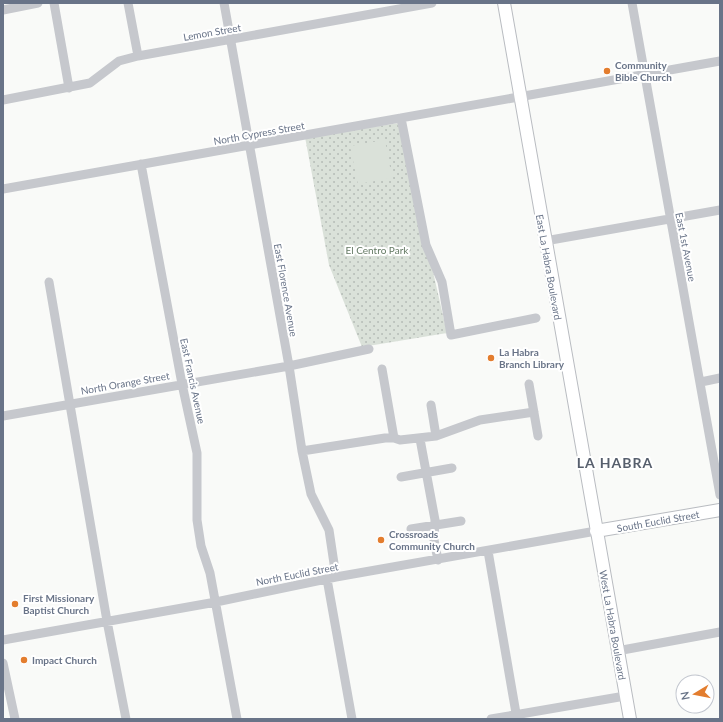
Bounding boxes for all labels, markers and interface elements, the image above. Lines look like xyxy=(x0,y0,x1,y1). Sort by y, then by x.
street label: Lemon Street xyxy=(182,21,242,43)
place label: Community Bible Church xyxy=(615,59,672,83)
marker: Community Bible Church xyxy=(602,66,612,76)
street label: North Cypress Street xyxy=(213,119,306,147)
street label: East 1st Avenue xyxy=(673,211,699,283)
street label: East La Habra Boulevard xyxy=(534,213,564,321)
street label: East Florence Avenue xyxy=(272,242,300,338)
park label: El Centro Park xyxy=(346,244,409,256)
street label: East Francis Avenue xyxy=(178,337,208,425)
place label: La Habra Branch Library xyxy=(499,346,565,370)
marker: La Habra Branch Library xyxy=(486,353,496,363)
street label: North Orange Street xyxy=(80,369,171,397)
district label: LA HABRA xyxy=(577,454,653,471)
street label: South Euclid Street xyxy=(616,508,701,534)
place label: Crossroads Community Church xyxy=(389,528,475,552)
marker: Crossroads Community Church xyxy=(376,535,386,545)
street label: North Euclid Street xyxy=(255,560,340,588)
street label: West La Habra Boulevard xyxy=(597,569,629,681)
place label: First Missionary Baptist Church xyxy=(23,592,95,616)
marker: First Missionary Baptist Church xyxy=(10,599,20,609)
place label: Impact Church xyxy=(32,654,97,666)
marker: Impact Church xyxy=(19,655,29,665)
north arrow xyxy=(675,674,715,714)
text: N xyxy=(678,691,692,701)

